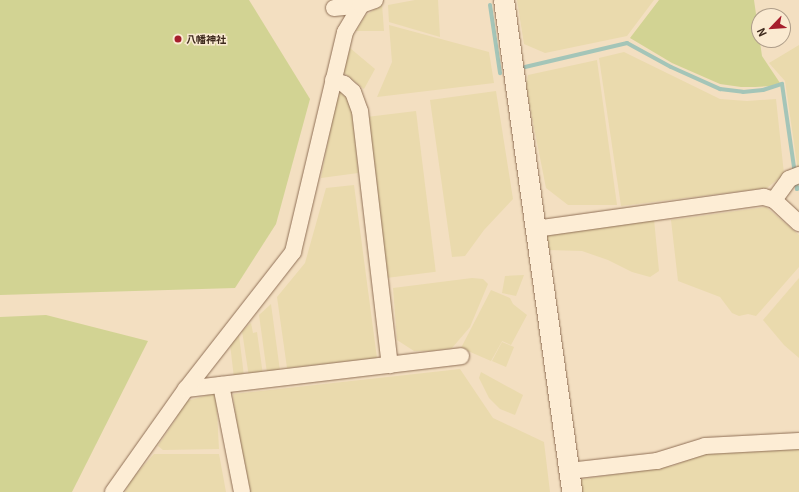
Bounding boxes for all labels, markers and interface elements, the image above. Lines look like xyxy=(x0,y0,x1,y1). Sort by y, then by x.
north arrow xyxy=(751,8,791,48)
text: N xyxy=(752,26,770,40)
place label: 八幡神社 xyxy=(186,33,226,45)
marker: 八幡神社 xyxy=(173,34,183,44)

